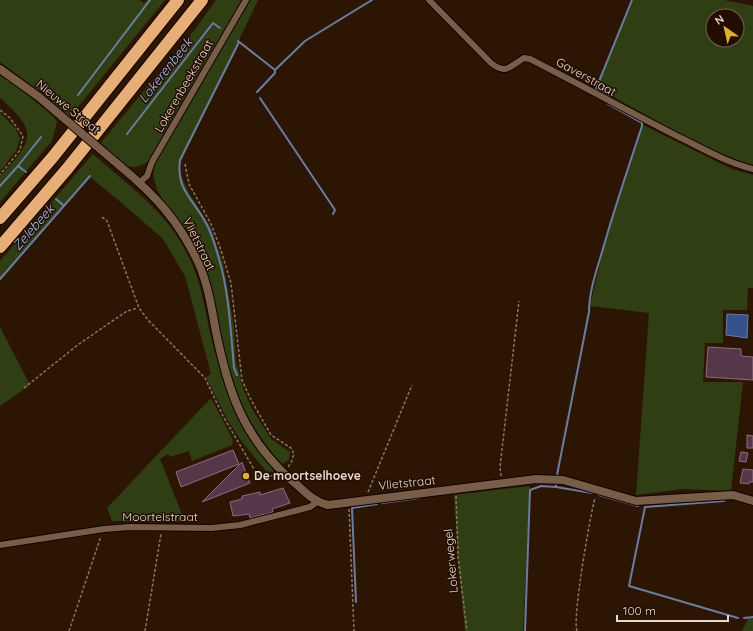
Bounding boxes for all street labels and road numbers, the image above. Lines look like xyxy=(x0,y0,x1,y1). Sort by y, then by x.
street label: Lokerenbeekstraat xyxy=(151,37,216,135)
street label: Gaverstraat xyxy=(554,54,619,99)
street label: Nieuwe Straat xyxy=(33,76,103,137)
street label: Vlietstraat xyxy=(180,215,219,273)
street label: Vlietstraat xyxy=(378,472,436,493)
street label: Moortelstraat xyxy=(122,509,198,524)
street label: Lokerwegel xyxy=(440,528,461,594)

